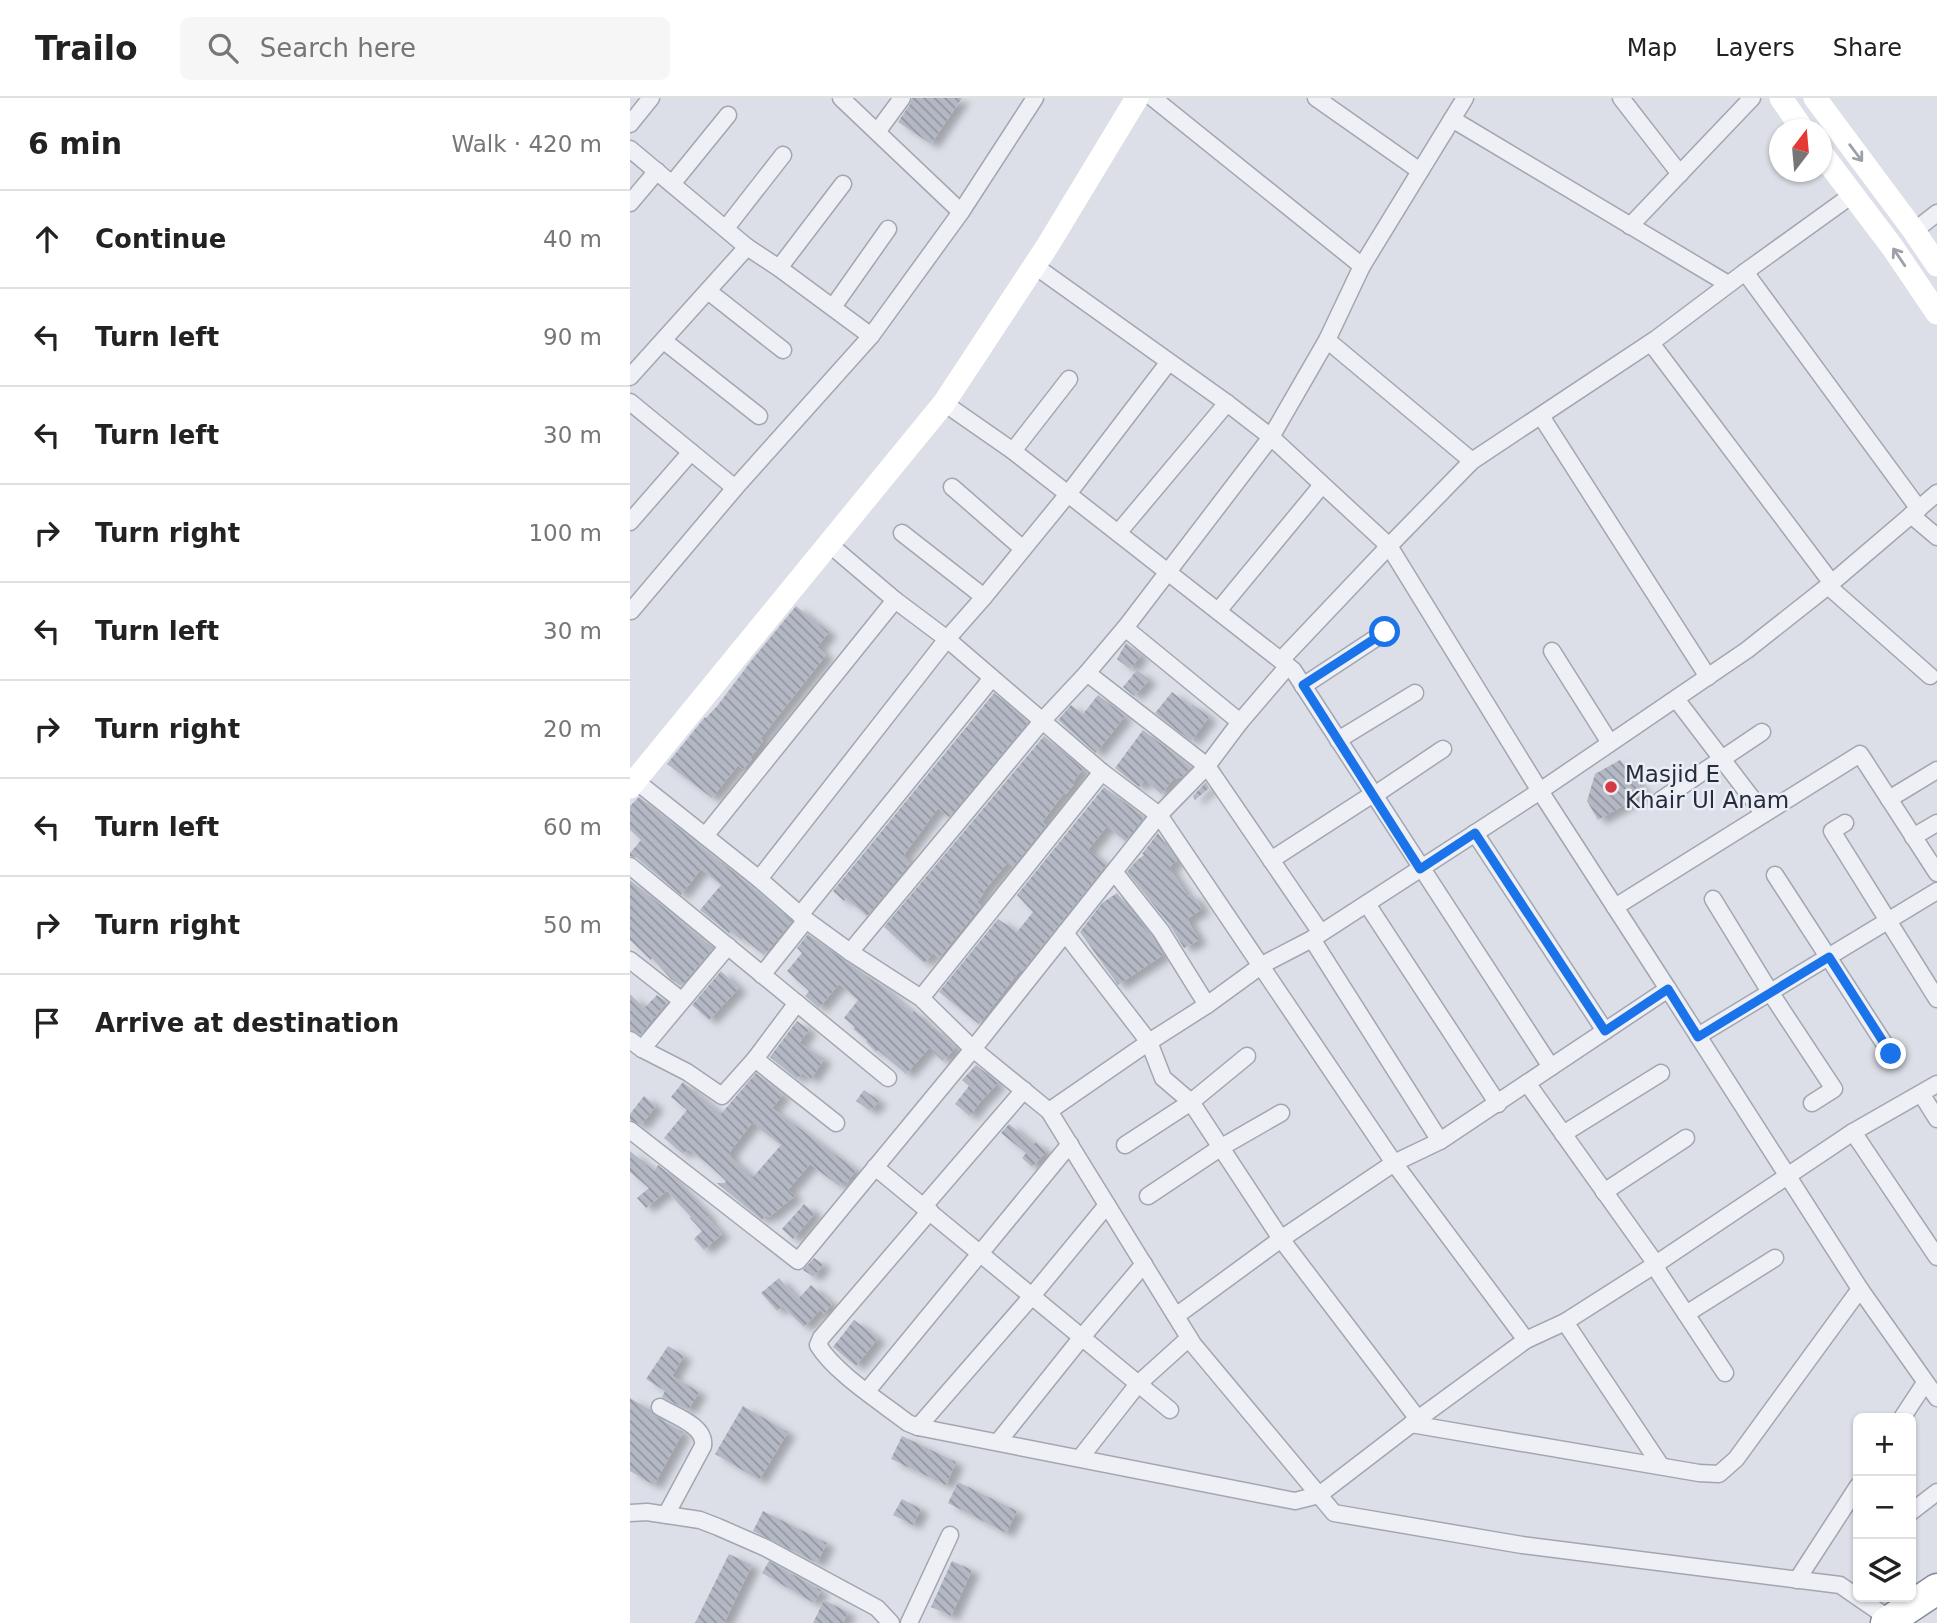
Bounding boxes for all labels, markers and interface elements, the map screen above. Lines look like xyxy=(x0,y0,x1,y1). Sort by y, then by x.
search box xyxy=(180,17,670,80)
text: Trailo xyxy=(35,29,138,68)
icon: search xyxy=(204,29,242,67)
text: Search here xyxy=(260,33,416,63)
text: Map xyxy=(1627,34,1677,62)
text: Layers xyxy=(1715,34,1795,62)
text: Share xyxy=(1833,34,1902,62)
north arrow xyxy=(1769,119,1832,182)
text: 6 min xyxy=(28,126,122,161)
text: Walk · 420 m xyxy=(451,131,602,157)
one-way arrow xyxy=(1848,143,1863,161)
icon: ahead xyxy=(28,220,66,258)
text: Continue xyxy=(95,224,226,254)
text: 40 m xyxy=(543,226,602,252)
one-way arrow xyxy=(1892,248,1906,267)
icon: left xyxy=(28,318,66,356)
text: Turn left xyxy=(95,322,219,352)
text: 90 m xyxy=(543,324,602,350)
icon: left xyxy=(28,416,66,454)
text: Turn left xyxy=(95,420,219,450)
text: 30 m xyxy=(543,422,602,448)
icon: right xyxy=(28,514,66,552)
text: Turn right xyxy=(95,518,240,548)
text: 100 m xyxy=(528,520,602,546)
icon: left xyxy=(28,612,66,650)
text: Turn left xyxy=(95,616,219,646)
route start xyxy=(1369,616,1400,647)
text: 30 m xyxy=(543,618,602,644)
icon: right xyxy=(28,710,66,748)
text: Turn right xyxy=(95,714,240,744)
text: 20 m xyxy=(543,716,602,742)
place label: Masjid E Khair Ul Anam xyxy=(1625,761,1789,813)
marker: Masjid E Khair Ul Anam xyxy=(1603,779,1619,795)
icon: left xyxy=(28,808,66,846)
text: Turn left xyxy=(95,812,219,842)
text: 60 m xyxy=(543,814,602,840)
icon: right xyxy=(28,906,66,944)
text: Turn right xyxy=(95,910,240,940)
text: 50 m xyxy=(543,912,602,938)
icon: arrive xyxy=(28,1004,66,1042)
text: Arrive at destination xyxy=(95,1008,399,1038)
route end xyxy=(1875,1038,1906,1069)
map controls xyxy=(1853,1413,1916,1602)
button: + xyxy=(1853,1413,1916,1476)
button: − xyxy=(1853,1476,1916,1539)
button: layers xyxy=(1853,1539,1916,1602)

